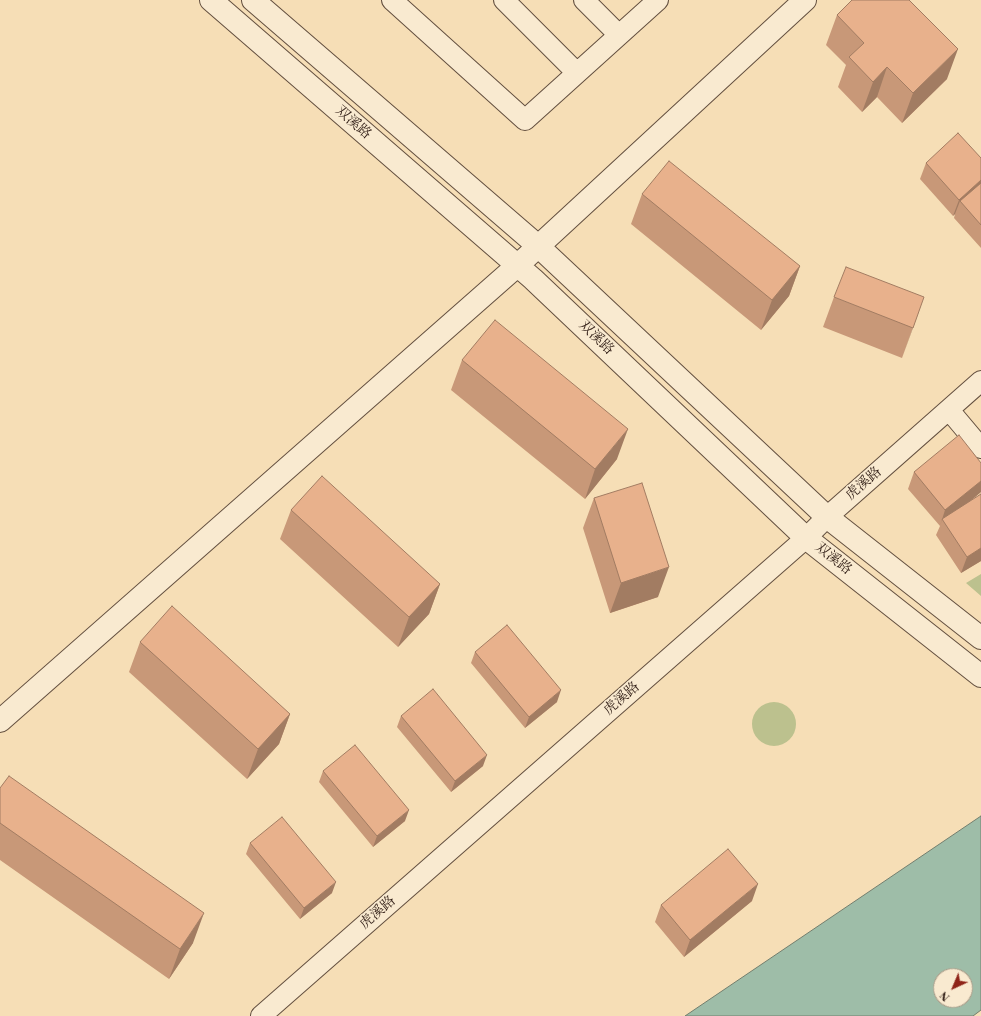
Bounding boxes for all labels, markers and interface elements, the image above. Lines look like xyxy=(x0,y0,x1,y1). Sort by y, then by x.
street label: 双溪路 xyxy=(332,103,374,143)
street label: 双溪路 xyxy=(575,317,617,359)
street label: 虎溪路 xyxy=(843,464,885,504)
street label: 双溪路 xyxy=(811,539,855,579)
street label: 虎溪路 xyxy=(601,679,643,719)
street label: 虎溪路 xyxy=(357,893,399,933)
north arrow xyxy=(933,968,973,1008)
text: N xyxy=(937,988,953,1004)

